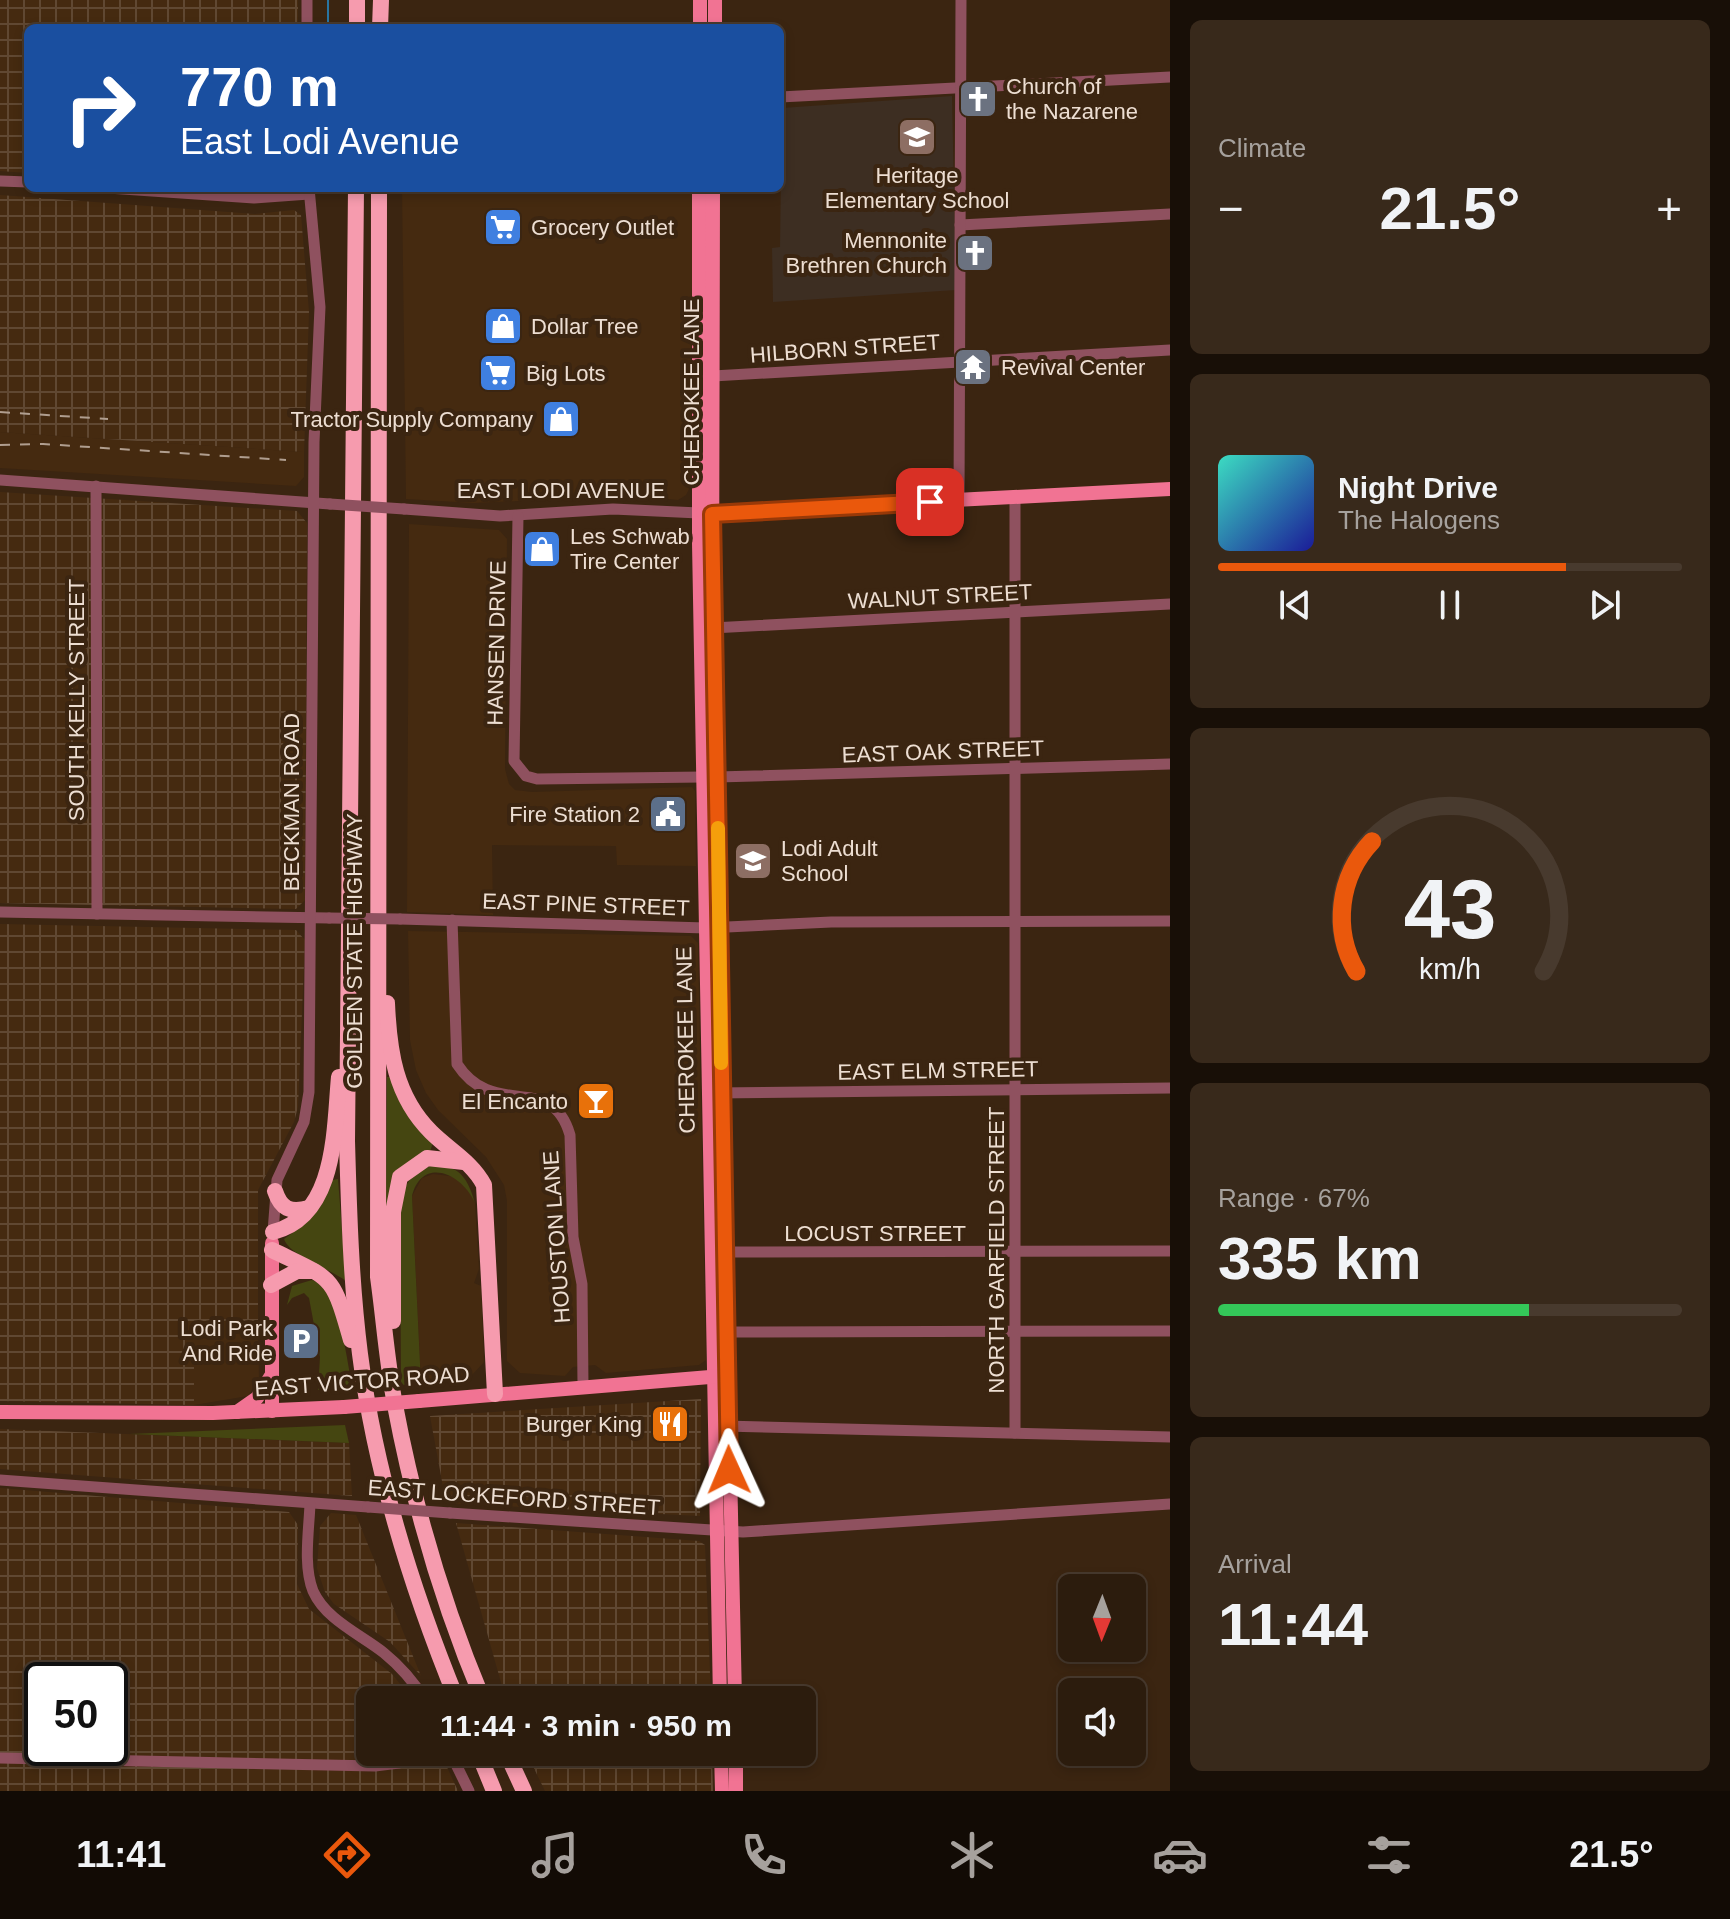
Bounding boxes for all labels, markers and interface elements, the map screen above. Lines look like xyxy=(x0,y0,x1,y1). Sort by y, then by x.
text: 770 m xyxy=(180,55,339,118)
icon: right xyxy=(48,56,152,160)
place label: Church of the Nazarene xyxy=(1006,74,1138,124)
church icon: Church of the Nazarene xyxy=(957,78,999,120)
school or university icon: Heritage Elementary School xyxy=(896,116,938,158)
text: East Lodi Avenue xyxy=(180,121,460,162)
text: Climate xyxy=(1218,133,1306,163)
place label: Heritage Elementary School xyxy=(825,163,1009,213)
text: 21.5° xyxy=(1380,175,1520,242)
text: − xyxy=(1218,184,1244,233)
text: + xyxy=(1656,184,1682,233)
supermarket icon: Grocery Outlet xyxy=(482,206,524,248)
place label: Grocery Outlet xyxy=(531,215,674,240)
place label: Mennonite Brethren Church xyxy=(786,228,947,278)
church icon: Mennonite Brethren Church xyxy=(954,232,996,274)
street label: CHEROKEE LANE xyxy=(679,298,704,486)
shop icon: Dollar Tree xyxy=(482,305,524,347)
place label: Dollar Tree xyxy=(531,314,639,339)
street label: HILBORN STREET xyxy=(749,329,941,368)
temple icon: Revival Center xyxy=(952,346,994,388)
supermarket icon: Big Lots xyxy=(477,352,519,394)
place label: Revival Center xyxy=(1001,355,1145,380)
place label: Big Lots xyxy=(526,361,606,386)
shop icon: Tractor Supply Company xyxy=(540,398,582,440)
place label: Tractor Supply Company xyxy=(290,407,533,432)
pin xyxy=(896,468,964,536)
text: Night Drive xyxy=(1338,471,1498,504)
street label: EAST LODI AVENUE xyxy=(457,478,665,503)
icon: arrive xyxy=(908,480,952,524)
text: The Halogens xyxy=(1338,505,1500,535)
place label: Les Schwab Tire Center xyxy=(570,524,690,574)
shop icon: Les Schwab Tire Center xyxy=(521,528,563,570)
street label: HANSEN DRIVE xyxy=(483,560,510,726)
street label: SOUTH KELLY STREET xyxy=(64,579,89,821)
street label: WALNUT STREET xyxy=(847,579,1033,614)
icon: previous xyxy=(1273,583,1317,627)
icon: pause xyxy=(1428,583,1472,627)
icon: next xyxy=(1583,583,1627,627)
street label: BECKMAN ROAD xyxy=(279,713,304,891)
street label: EAST OAK STREET xyxy=(841,735,1045,768)
public building icon: Fire Station 2 xyxy=(647,793,689,835)
place label: Fire Station 2 xyxy=(509,802,640,827)
street label: GOLDEN STATE HIGHWAY xyxy=(342,813,367,1089)
place label: Lodi Adult School xyxy=(781,836,878,886)
school or university icon: Lodi Adult School xyxy=(732,840,774,882)
text: 43 xyxy=(1404,862,1496,955)
street label: EAST PINE STREET xyxy=(482,888,690,921)
street label: CHEROKEE LANE xyxy=(671,946,700,1134)
text: km/h xyxy=(1419,953,1481,985)
street label: EAST ELM STREET xyxy=(837,1056,1039,1085)
bar icon: El Encanto xyxy=(575,1080,617,1122)
place label: El Encanto xyxy=(462,1089,568,1114)
street label: NORTH GARFIELD STREET xyxy=(984,1107,1009,1393)
street label: HOUSTON LANE xyxy=(538,1150,575,1324)
text: Range · 67% xyxy=(1218,1183,1370,1213)
street label: LOCUST STREET xyxy=(784,1221,966,1246)
text: 335 km xyxy=(1218,1225,1422,1292)
place label: Lodi Park And Ride xyxy=(180,1316,274,1366)
parking icon: Lodi Park And Ride xyxy=(280,1320,322,1362)
street label: EAST VICTOR ROAD xyxy=(254,1362,470,1401)
restaurant icon: Burger King xyxy=(649,1403,691,1445)
place label: Burger King xyxy=(526,1412,642,1437)
position arrow xyxy=(687,1428,771,1512)
street label: EAST LOCKEFORD STREET xyxy=(367,1475,661,1520)
text: Arrival xyxy=(1218,1549,1292,1579)
north arrow xyxy=(1058,1574,1146,1662)
map controls xyxy=(1058,1574,1146,1766)
text: 11:44 xyxy=(1218,1591,1368,1658)
speed limit sign: 50 xyxy=(24,1662,128,1766)
button: sound xyxy=(1058,1678,1146,1766)
text: 11:44 · 3 min · 950 m xyxy=(440,1709,732,1742)
icon: directions xyxy=(319,1827,375,1883)
icon: music xyxy=(527,1827,583,1883)
icon: phone xyxy=(736,1827,792,1883)
icon: climate xyxy=(944,1827,1000,1883)
icon: car xyxy=(1152,1827,1208,1883)
icon: filters xyxy=(1361,1827,1417,1883)
text: 11:41 xyxy=(76,1834,166,1875)
text: 21.5° xyxy=(1569,1834,1654,1875)

